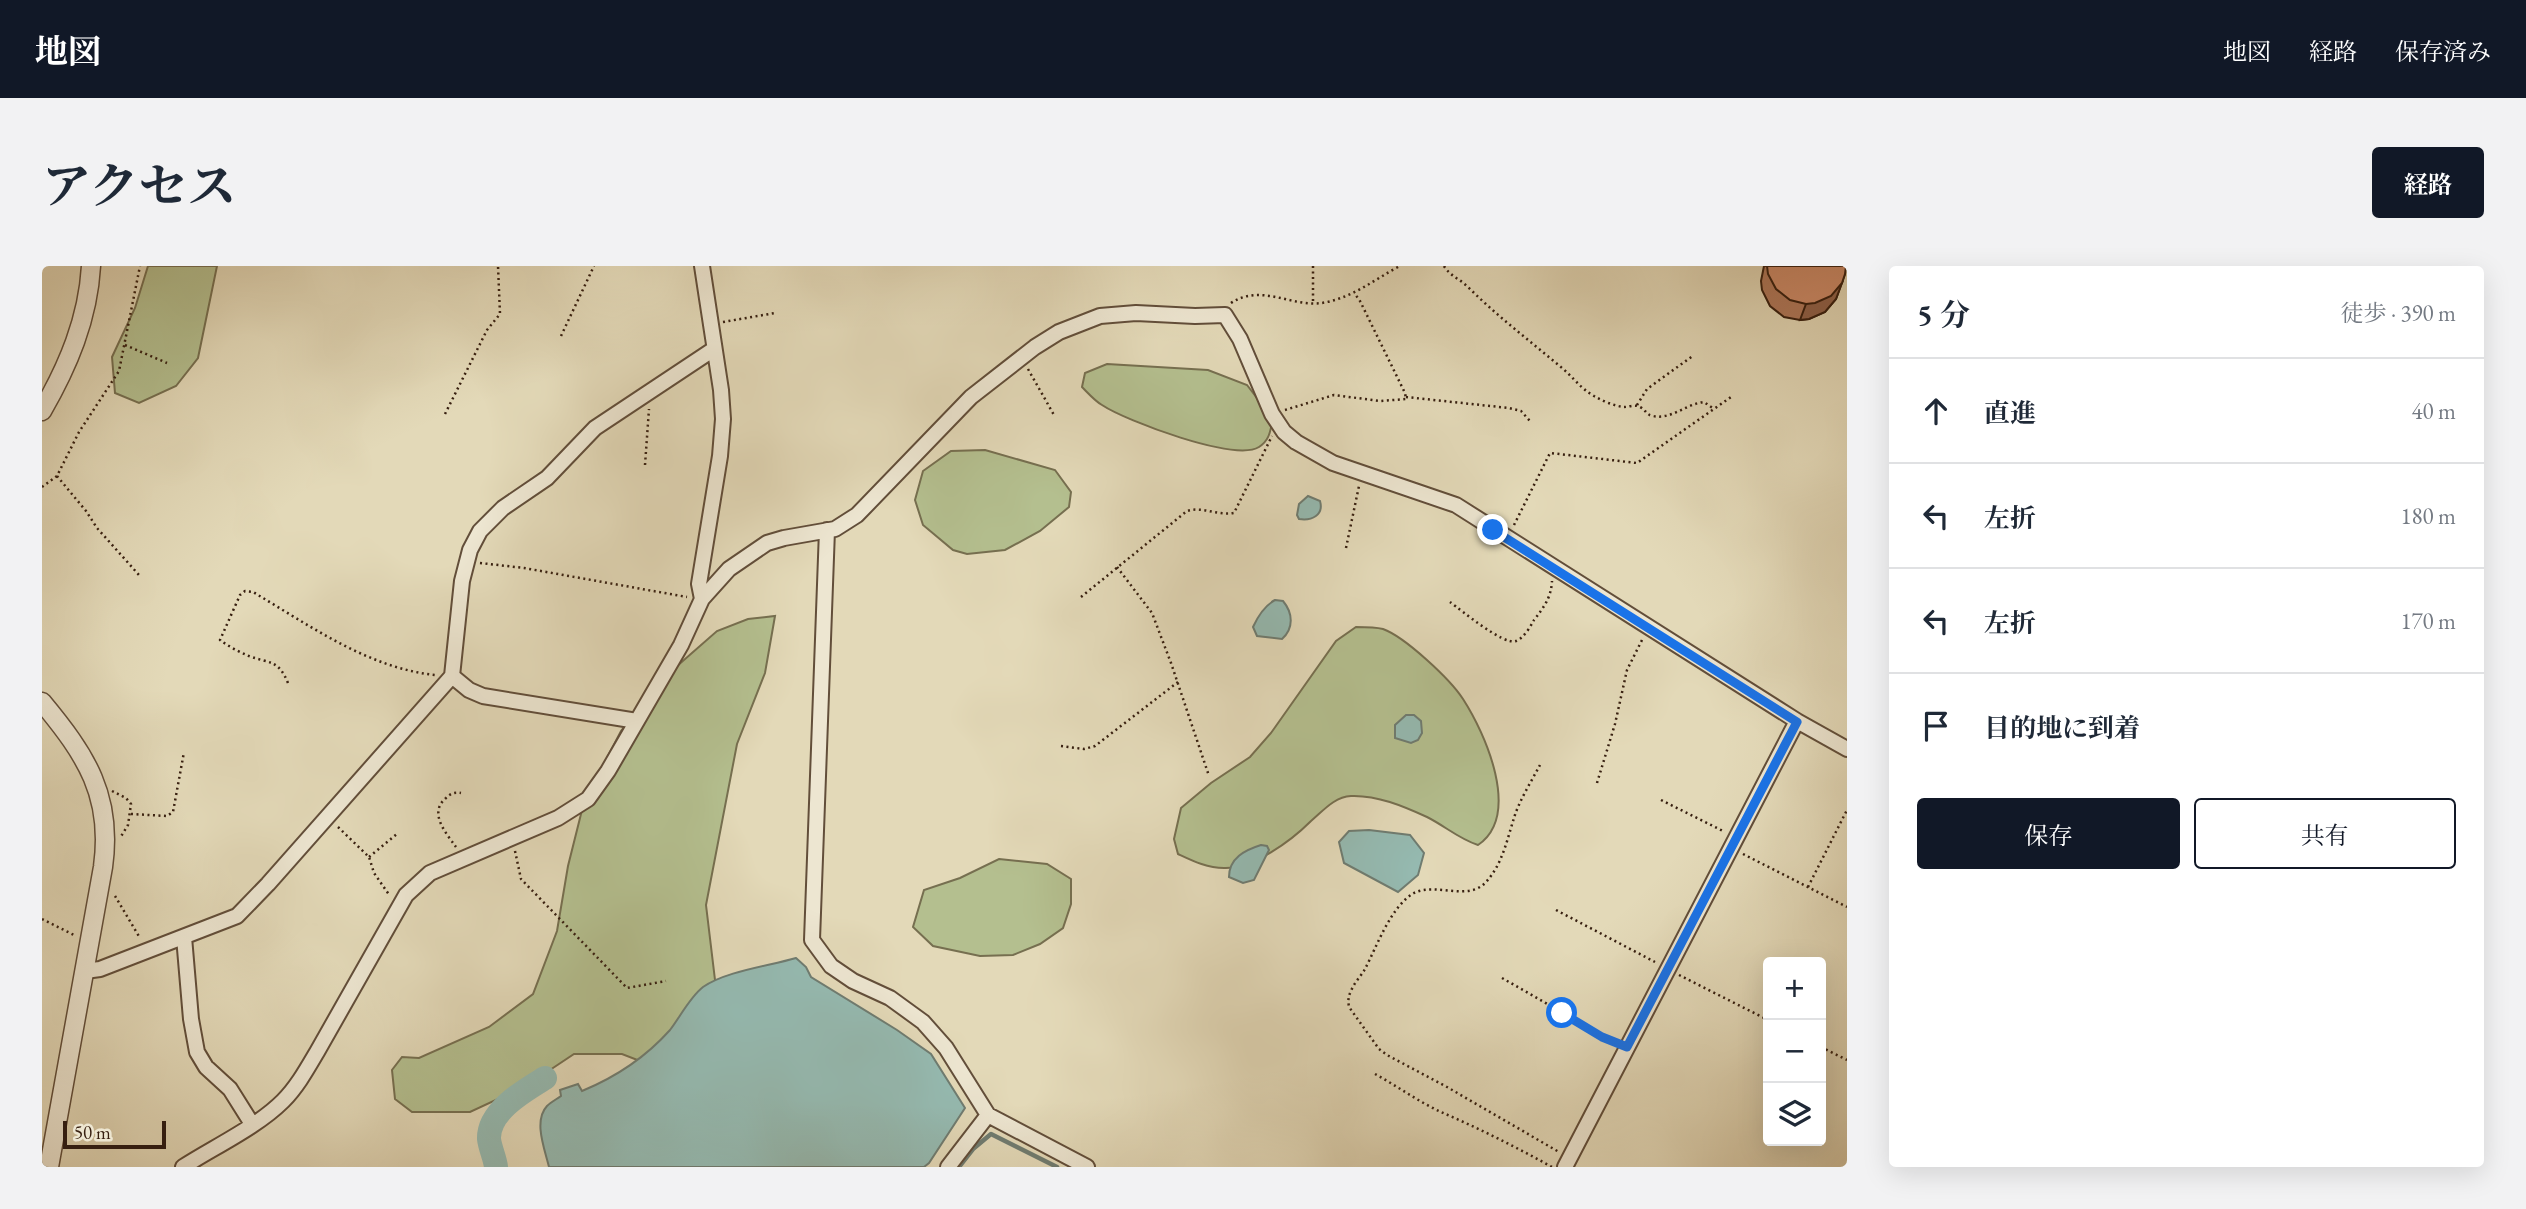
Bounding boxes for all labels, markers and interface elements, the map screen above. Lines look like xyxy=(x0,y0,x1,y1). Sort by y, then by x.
text: 地図 xyxy=(35,30,101,73)
text: 地図 xyxy=(2223,36,2271,67)
text: 経路 xyxy=(2309,36,2357,67)
text: 保存済み xyxy=(2395,36,2491,67)
button: 経路 xyxy=(2372,147,2484,218)
text: アクセス xyxy=(42,154,237,218)
text: 5 分 xyxy=(1917,295,1970,334)
text: 徒歩 · 390 m xyxy=(2341,298,2456,328)
icon: ahead xyxy=(1917,392,1955,430)
text: 直進 xyxy=(1984,396,2036,430)
text: 40 m xyxy=(2411,396,2456,426)
icon: left xyxy=(1917,497,1955,535)
text: 左折 xyxy=(1984,501,2036,535)
text: 180 m xyxy=(2400,501,2456,531)
route end xyxy=(1477,514,1508,545)
icon: left xyxy=(1917,602,1955,640)
text: 左折 xyxy=(1984,606,2036,640)
text: 170 m xyxy=(2400,606,2456,636)
icon: arrive xyxy=(1917,707,1955,745)
text: 目的地に到着 xyxy=(1984,711,2140,745)
button: 保存 xyxy=(1917,798,2180,869)
button: 共有 xyxy=(2194,798,2456,869)
map controls xyxy=(1763,957,1826,1146)
button: + xyxy=(1763,957,1826,1020)
route start xyxy=(1546,997,1577,1028)
button: − xyxy=(1763,1020,1826,1083)
button: layers xyxy=(1763,1083,1826,1146)
scale bar xyxy=(63,1118,166,1150)
text: 50 m xyxy=(74,1120,111,1145)

